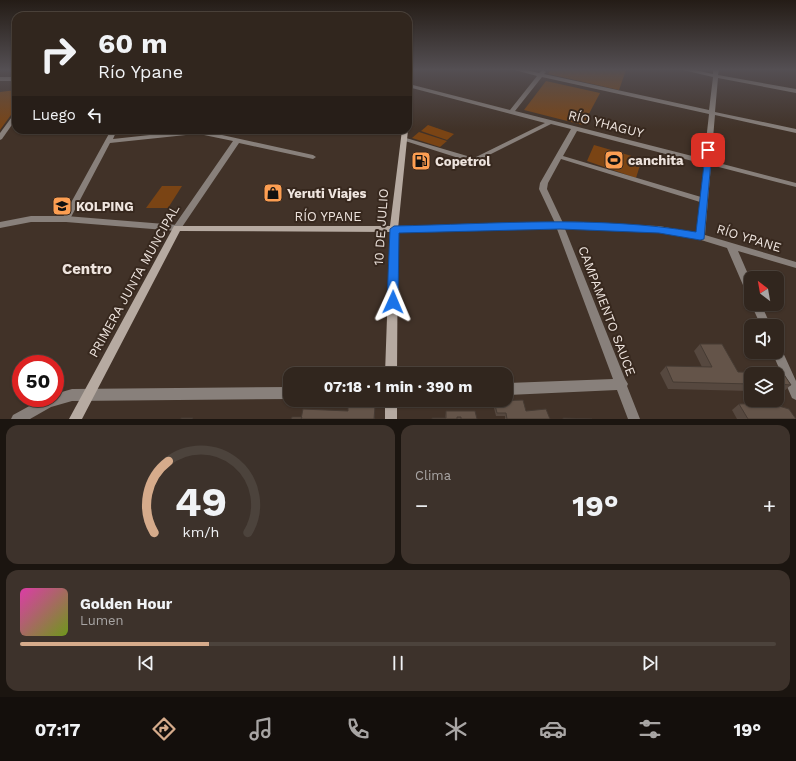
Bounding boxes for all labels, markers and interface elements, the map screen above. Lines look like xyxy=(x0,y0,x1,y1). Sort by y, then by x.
text: 60 m xyxy=(98,27,168,60)
icon: right xyxy=(32,28,84,80)
text: Río Ypane xyxy=(98,61,183,82)
icon: left xyxy=(84,104,106,126)
text: Luego xyxy=(32,106,76,124)
street label: RÍO YHAGUY xyxy=(567,106,646,141)
pin xyxy=(691,133,725,167)
icon: arrive xyxy=(697,139,719,161)
sports icon: canchita xyxy=(603,149,625,171)
fuel station icon: Copetrol xyxy=(410,150,432,172)
place label: canchita xyxy=(628,153,684,168)
place label: Copetrol xyxy=(435,154,491,169)
shop icon: Yeruti Viajes xyxy=(262,182,284,204)
place label: Yeruti Viajes xyxy=(287,186,367,201)
street label: 10 DE JULIO xyxy=(371,188,391,266)
school or university icon: KOLPING xyxy=(51,195,73,217)
place label: KOLPING xyxy=(76,199,134,214)
street label: PRIMERA JUNTA MUNCIPAL xyxy=(86,202,182,360)
street label: RÍO YPANE xyxy=(294,208,362,224)
street label: RÍO YPANE xyxy=(715,220,784,255)
street label: CAMPAMENTO SAUCE xyxy=(575,244,639,378)
district label: Centro xyxy=(62,260,112,278)
north arrow xyxy=(744,271,784,311)
map controls xyxy=(744,271,784,407)
position arrow xyxy=(372,281,414,323)
button: sound xyxy=(744,319,784,359)
speed limit sign: 50 xyxy=(12,355,64,407)
button: layers xyxy=(744,367,784,407)
text: 07:18 · 1 min · 390 m xyxy=(324,378,472,396)
text: Clima xyxy=(415,468,451,483)
text: 49 xyxy=(174,476,227,525)
text: 19° xyxy=(572,488,619,523)
text: − xyxy=(415,493,428,518)
text: + xyxy=(763,493,776,518)
text: km/h xyxy=(182,523,219,539)
text: Golden Hour xyxy=(80,595,172,613)
text: Lumen xyxy=(80,613,124,628)
icon: previous xyxy=(135,652,157,674)
icon: pause xyxy=(387,652,409,674)
icon: next xyxy=(639,652,661,674)
icon: directions xyxy=(150,715,178,743)
icon: music xyxy=(247,715,275,743)
icon: phone xyxy=(344,715,372,743)
icon: climate xyxy=(442,715,470,743)
icon: car xyxy=(539,715,567,743)
icon: filters xyxy=(636,715,664,743)
text: 07:17 xyxy=(35,719,81,740)
text: 19° xyxy=(734,719,761,740)

